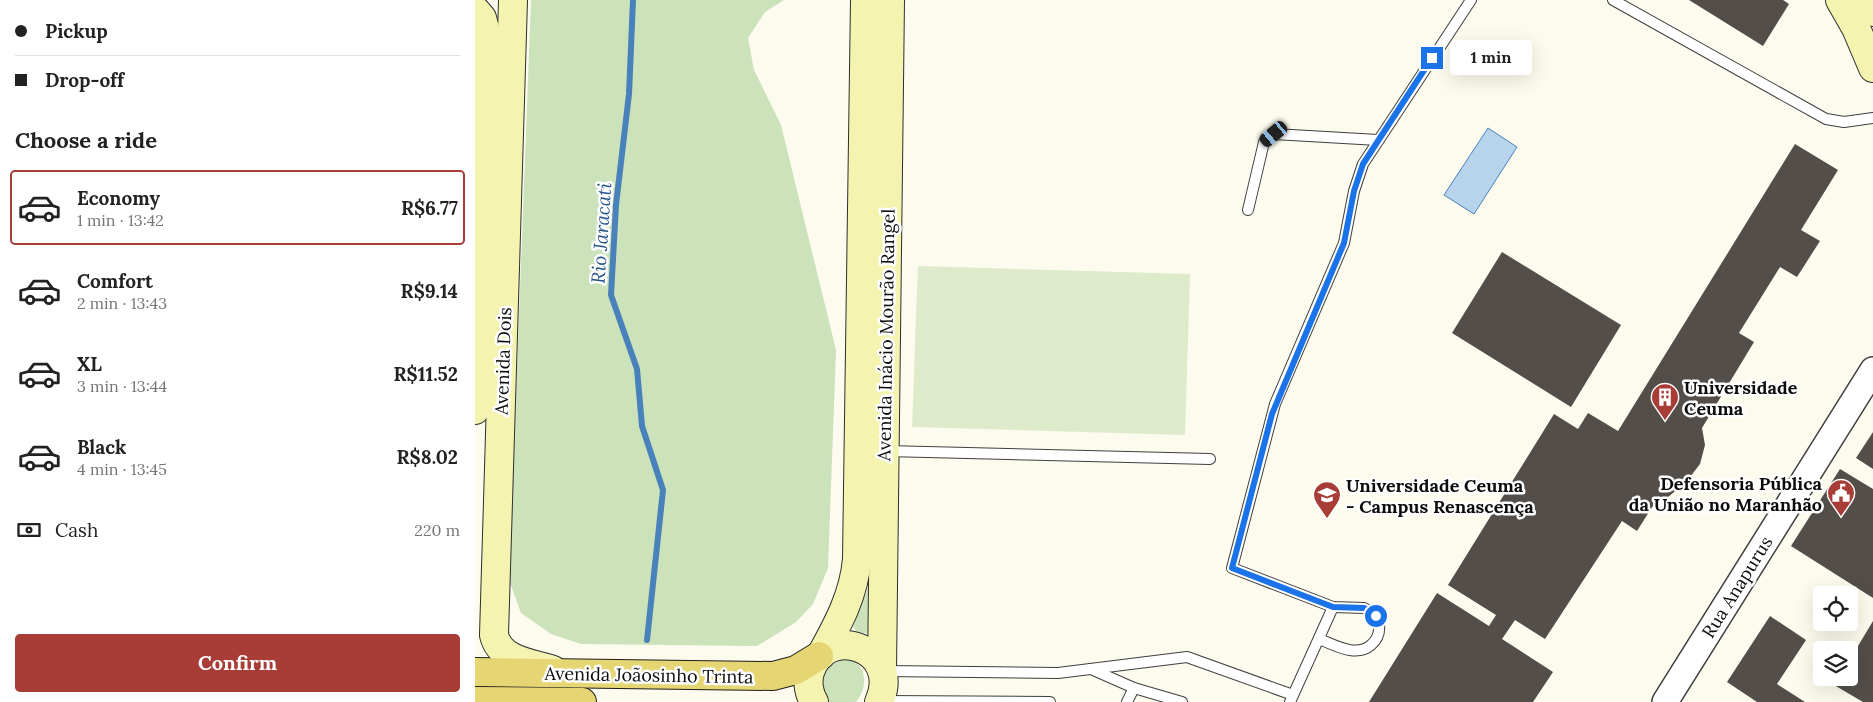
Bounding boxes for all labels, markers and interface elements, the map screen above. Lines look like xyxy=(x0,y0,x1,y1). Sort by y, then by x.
text: Pickup xyxy=(45,19,108,43)
callout: 1 min xyxy=(1449,40,1532,76)
route end xyxy=(1421,47,1443,69)
text: 1 min xyxy=(1471,47,1511,67)
text: Drop-off xyxy=(45,68,124,92)
car xyxy=(1257,119,1290,149)
text: Choose a ride xyxy=(15,126,157,154)
water label: Rio Jaracati xyxy=(585,182,617,284)
icon: car xyxy=(17,185,62,230)
text: Economy xyxy=(77,186,160,210)
text: R$6.77 xyxy=(401,196,458,220)
street label: Avenida Inácio Mourão Rangel xyxy=(872,209,900,462)
text: 1 min · 13:42 xyxy=(77,210,164,230)
icon: car xyxy=(17,268,62,313)
text: Comfort xyxy=(77,269,153,293)
text: R$9.14 xyxy=(401,279,458,303)
text: 2 min · 13:43 xyxy=(77,293,167,313)
street label: Avenida Dois xyxy=(490,307,516,416)
icon: car xyxy=(17,351,62,396)
text: XL xyxy=(77,352,102,376)
text: R$11.52 xyxy=(394,362,458,386)
text: 3 min · 13:44 xyxy=(77,376,167,396)
place label: Universidade Ceuma xyxy=(1684,376,1798,420)
building icon: Universidade Ceuma xyxy=(1650,382,1680,421)
icon: car xyxy=(17,434,62,479)
text: Black xyxy=(77,435,126,459)
text: R$8.02 xyxy=(397,445,458,469)
text: 4 min · 13:45 xyxy=(77,459,167,479)
place label: Defensoria Pública da União no Maranhão xyxy=(1629,472,1823,516)
place label: Universidade Ceuma - Campus Renascença xyxy=(1346,474,1534,518)
public building icon: Defensoria Pública da União no Maranhão xyxy=(1826,478,1856,517)
school or university icon: Universidade Ceuma - Campus Renascença xyxy=(1312,480,1342,519)
icon: cash xyxy=(15,516,43,544)
text: Cash xyxy=(55,518,98,542)
text: 220 m xyxy=(414,520,460,540)
street label: Rua Anapurus xyxy=(1697,532,1777,642)
map controls xyxy=(1813,586,1858,686)
button: locate xyxy=(1813,586,1858,631)
route start xyxy=(1365,605,1387,627)
button: Confirm xyxy=(15,634,460,692)
button: layers xyxy=(1813,641,1858,686)
street label: Avenida Joãosinho Trinta xyxy=(543,662,754,688)

